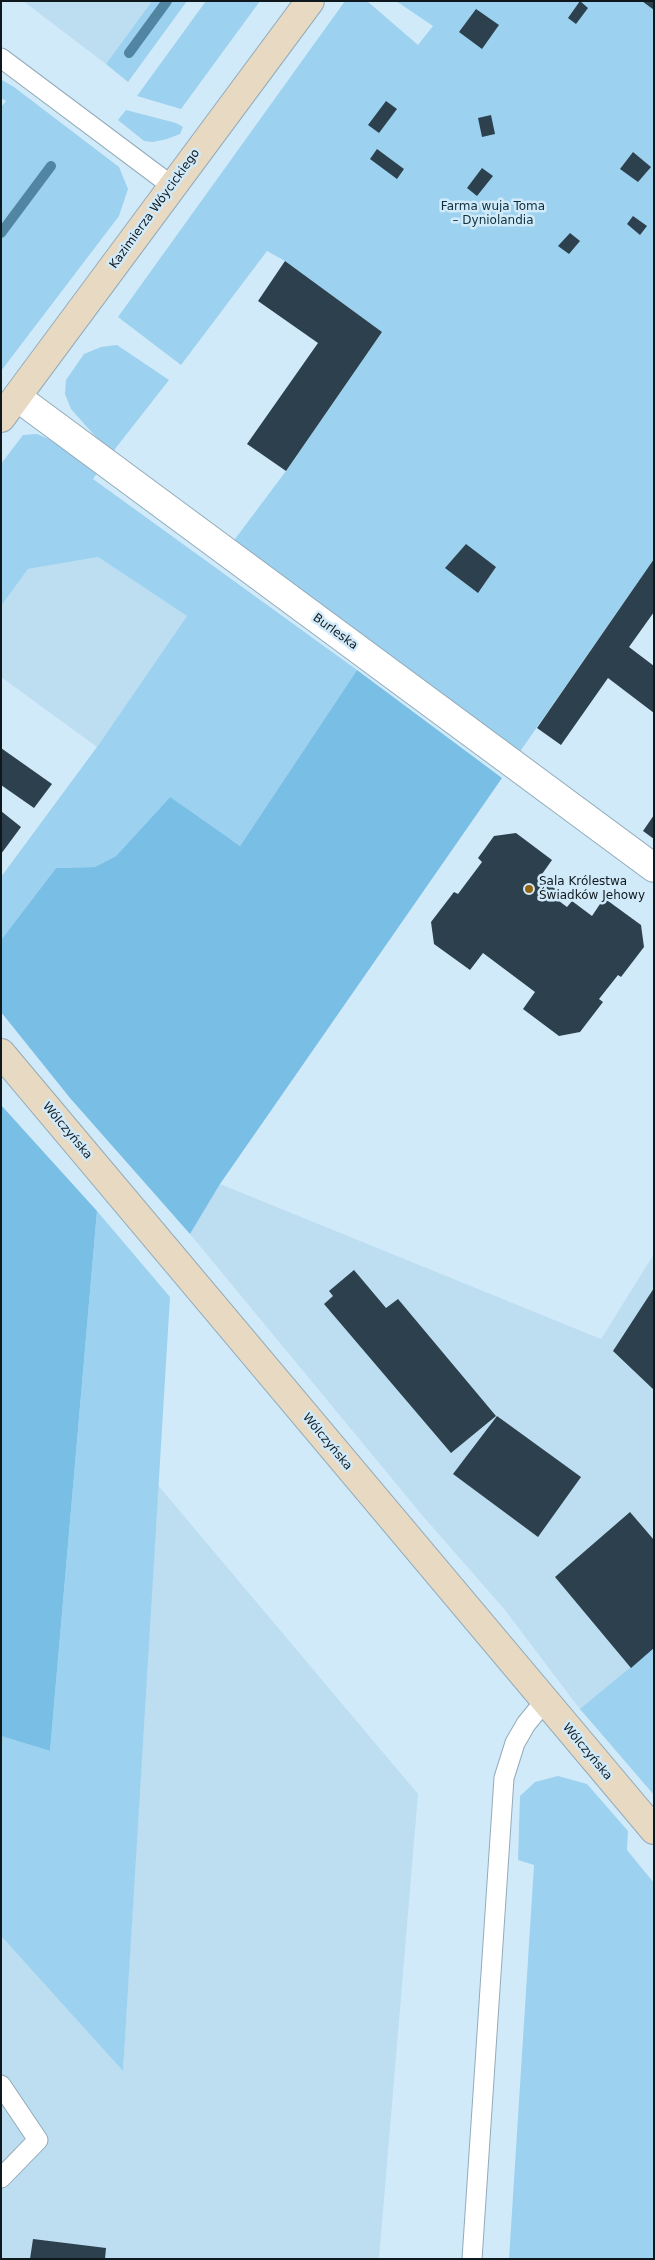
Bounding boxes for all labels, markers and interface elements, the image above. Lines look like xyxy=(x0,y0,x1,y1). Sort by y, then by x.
street label: Kazimierza Wóycickiego xyxy=(107,146,203,272)
park label: Farma wuja Toma – Dyniolandia xyxy=(441,200,545,228)
street label: Burleska xyxy=(310,611,360,653)
place label: Sala Królestwa Świadków Jehowy xyxy=(539,875,645,903)
marker: Sala Królestwa Świadków Jehowy xyxy=(523,883,535,895)
street label: Wólczyńska xyxy=(39,1100,95,1162)
street label: Wólczyńska xyxy=(299,1411,355,1473)
street label: Wólczyńska xyxy=(559,1721,615,1783)

